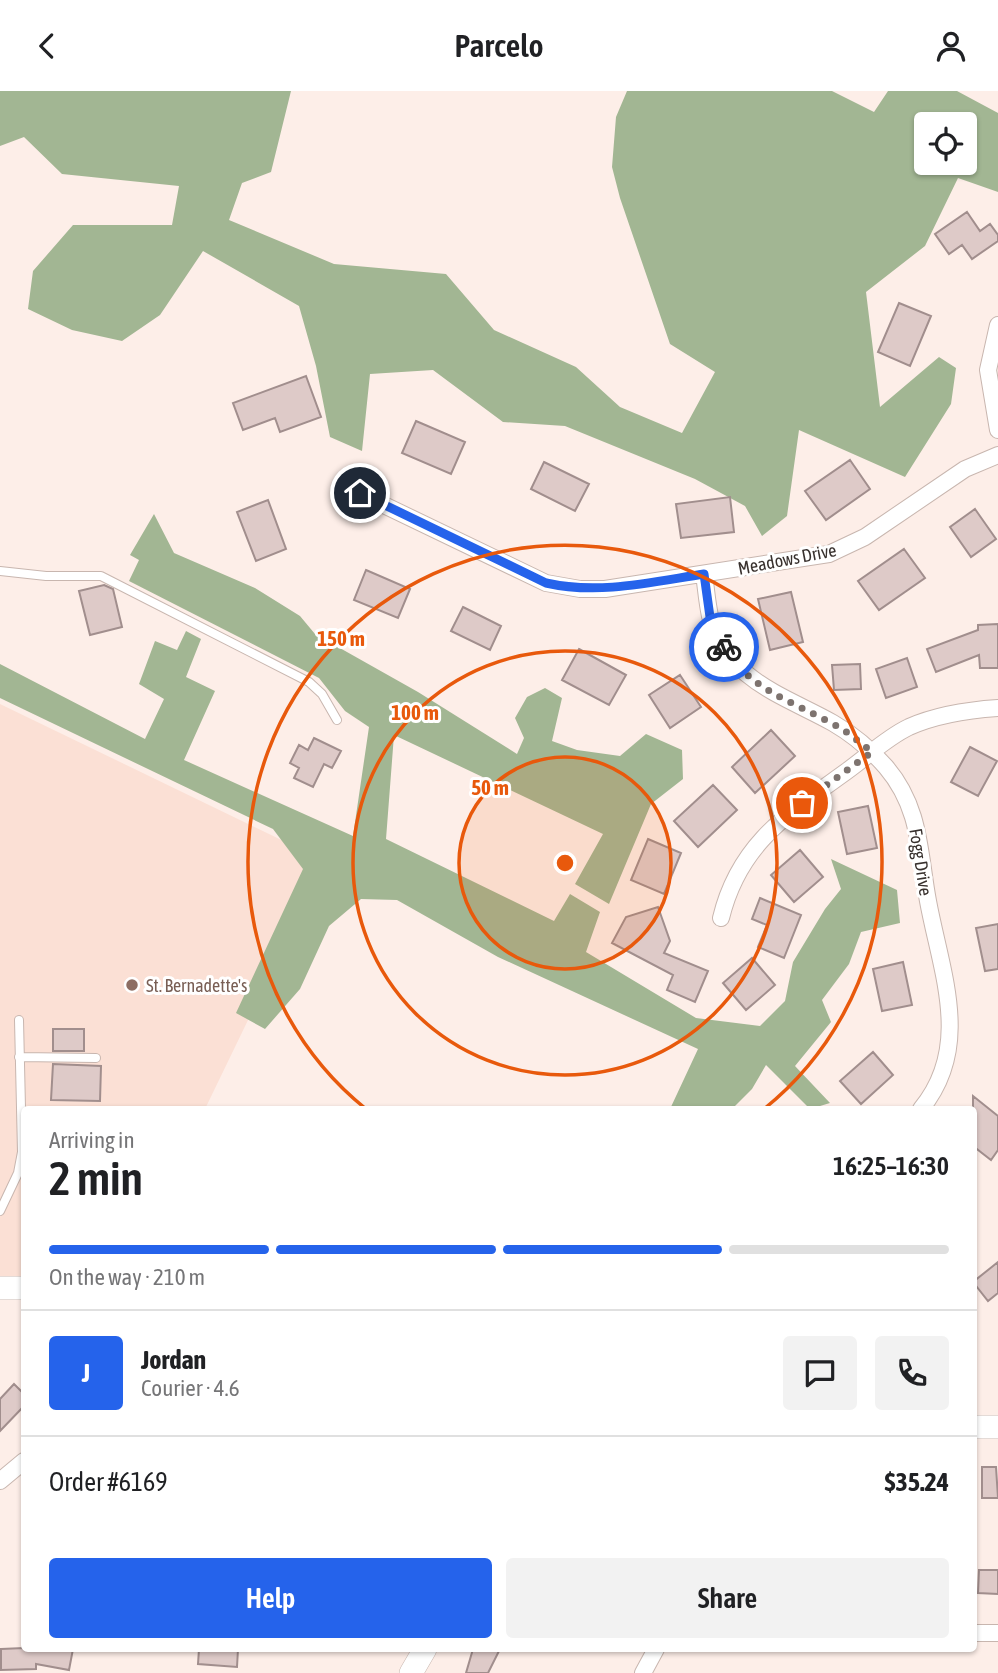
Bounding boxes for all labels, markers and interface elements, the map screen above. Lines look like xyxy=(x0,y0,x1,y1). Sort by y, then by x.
icon: back xyxy=(28,27,66,65)
text: Parcelo xyxy=(455,27,543,64)
icon: person xyxy=(932,27,970,65)
map controls xyxy=(914,112,977,175)
button: locate xyxy=(914,112,977,175)
pin xyxy=(330,463,390,523)
icon: home xyxy=(341,474,379,512)
street label: Meadows Drive xyxy=(736,539,838,579)
courier xyxy=(689,612,759,682)
text: 150 m xyxy=(317,626,365,650)
icon: bike xyxy=(705,628,743,666)
text: 100 m xyxy=(391,700,439,724)
pin xyxy=(772,773,832,833)
text: 50 m xyxy=(471,775,509,799)
icon: bag xyxy=(783,784,821,822)
street label: Fogg Drive xyxy=(905,827,937,897)
centre of rings xyxy=(553,851,577,875)
place label: St. Bernadette's xyxy=(146,975,247,996)
marker: St. Bernadette's xyxy=(124,977,140,993)
text: Arriving in xyxy=(49,1127,135,1153)
text: 16:25–16:30 xyxy=(833,1151,949,1181)
text: 2 min xyxy=(49,1152,143,1205)
text: On the way · 210 m xyxy=(49,1264,205,1290)
button: chat xyxy=(783,1336,857,1410)
button: phone xyxy=(875,1336,949,1410)
text: Jordan xyxy=(141,1345,206,1375)
text: J xyxy=(82,1358,90,1388)
text: Courier · 4.6 xyxy=(141,1375,240,1401)
text: Order #6169 xyxy=(49,1467,168,1497)
text: $35.24 xyxy=(885,1467,949,1497)
button: Help xyxy=(49,1558,492,1638)
button: Share xyxy=(506,1558,949,1638)

